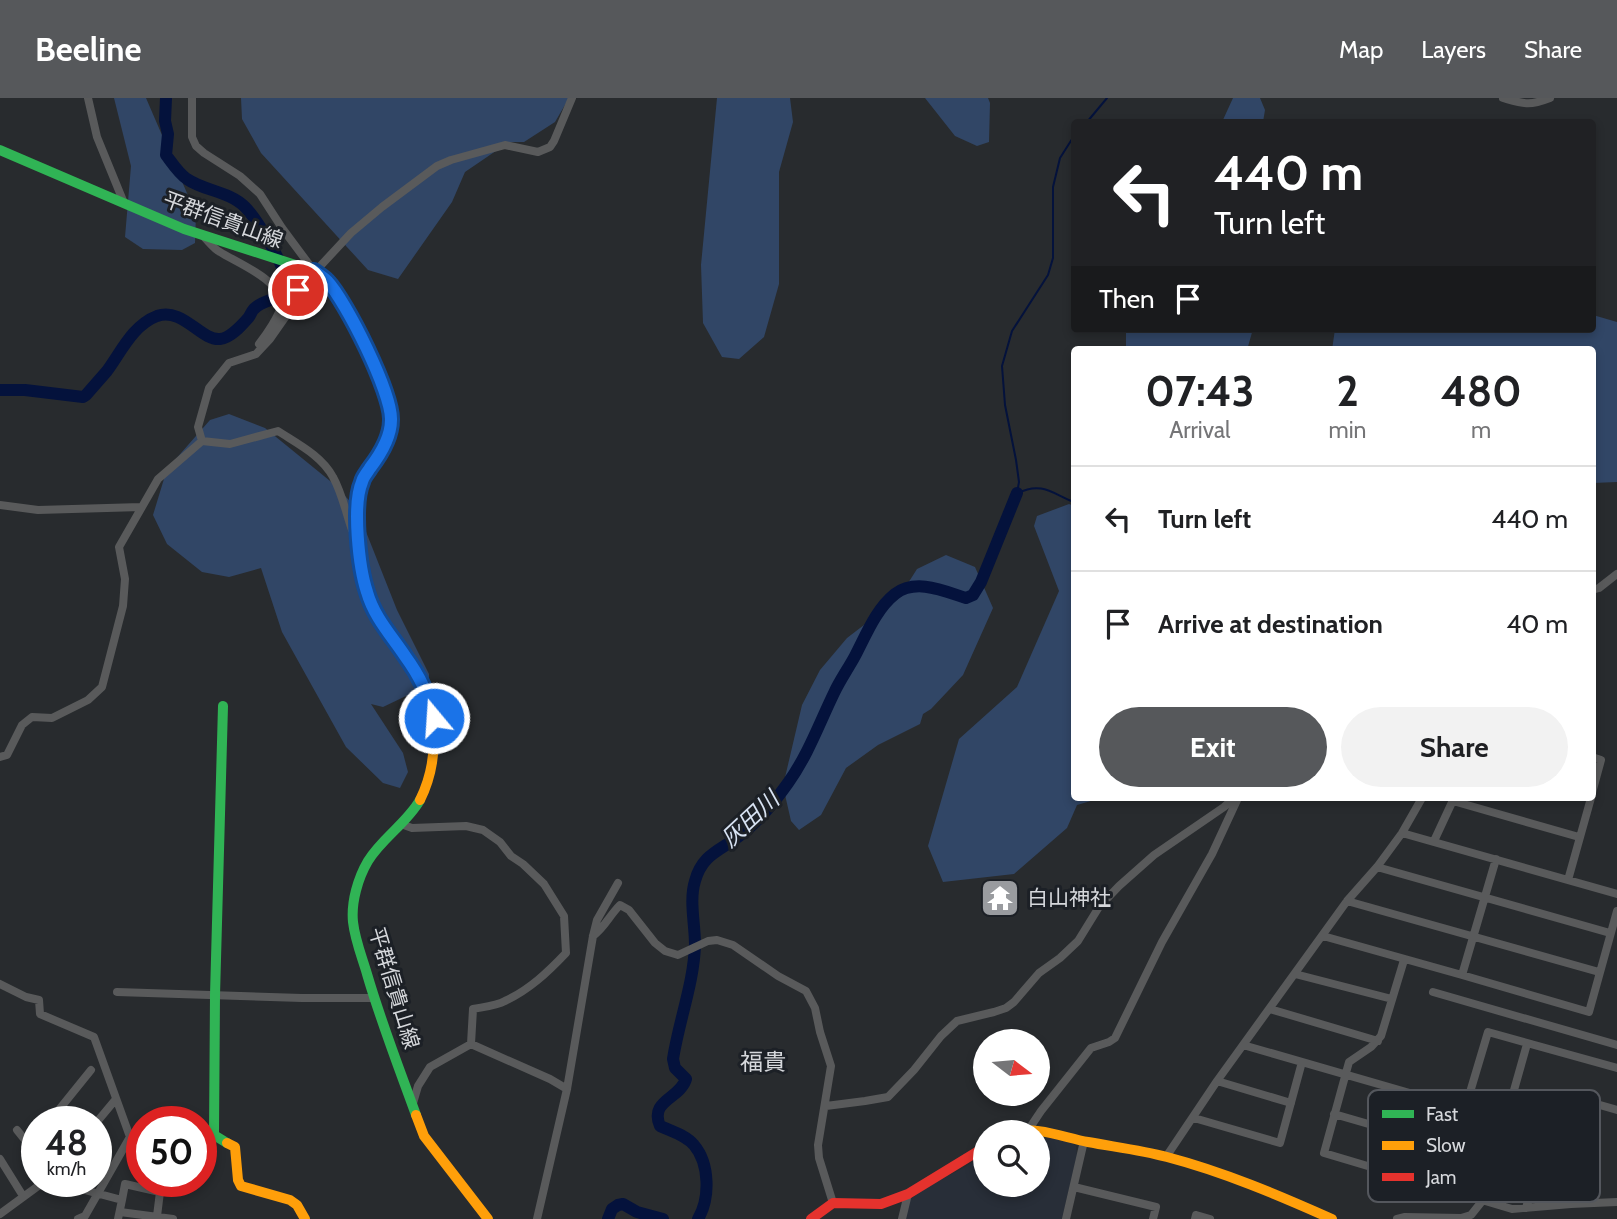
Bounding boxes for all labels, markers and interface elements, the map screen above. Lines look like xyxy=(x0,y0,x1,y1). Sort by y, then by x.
text: Beeline xyxy=(35,29,141,69)
text: Map xyxy=(1339,35,1383,64)
text: Layers xyxy=(1421,35,1486,64)
text: Share xyxy=(1524,35,1582,64)
text: 440 m xyxy=(1214,143,1363,202)
icon: left xyxy=(1099,147,1190,238)
street label: 平群信貴山線 xyxy=(160,186,287,253)
text: Turn left xyxy=(1214,203,1325,242)
pin xyxy=(268,260,328,320)
icon: arrive xyxy=(279,271,317,309)
icon: arrive xyxy=(1169,280,1207,318)
text: Then xyxy=(1099,283,1155,315)
text: 07:43 xyxy=(1145,365,1254,417)
text: 2 xyxy=(1336,365,1359,417)
text: 480 xyxy=(1441,365,1522,417)
text: Arrival xyxy=(1169,416,1230,444)
text: min xyxy=(1329,416,1366,444)
text: m xyxy=(1471,416,1491,444)
icon: left xyxy=(1099,500,1137,538)
text: Turn left xyxy=(1158,503,1251,535)
text: 440 m xyxy=(1491,503,1568,535)
icon: arrive xyxy=(1099,605,1137,643)
text: Arrive at destination xyxy=(1158,608,1383,640)
text: 40 m xyxy=(1506,608,1568,640)
position arrow xyxy=(397,681,471,755)
button: Exit xyxy=(1099,707,1327,787)
button: Share xyxy=(1341,707,1568,787)
water label: 灰田川 xyxy=(715,783,787,853)
temple icon: 白山神社 xyxy=(979,877,1021,919)
place label: 白山神社 xyxy=(1027,885,1111,910)
street label: 平群信貴山線 xyxy=(364,924,425,1052)
north arrow xyxy=(973,1029,1050,1106)
map controls xyxy=(973,1029,1050,1197)
district label: 福貴 xyxy=(740,1048,786,1076)
legend xyxy=(1368,1090,1600,1202)
text: Fast xyxy=(1426,1103,1459,1126)
speed limit sign: 50 xyxy=(126,1106,217,1197)
button: search xyxy=(973,1120,1050,1197)
text: 48 xyxy=(45,1121,88,1164)
text: Slow xyxy=(1426,1134,1466,1157)
text: km/h xyxy=(47,1158,86,1180)
text: Jam xyxy=(1425,1166,1456,1189)

